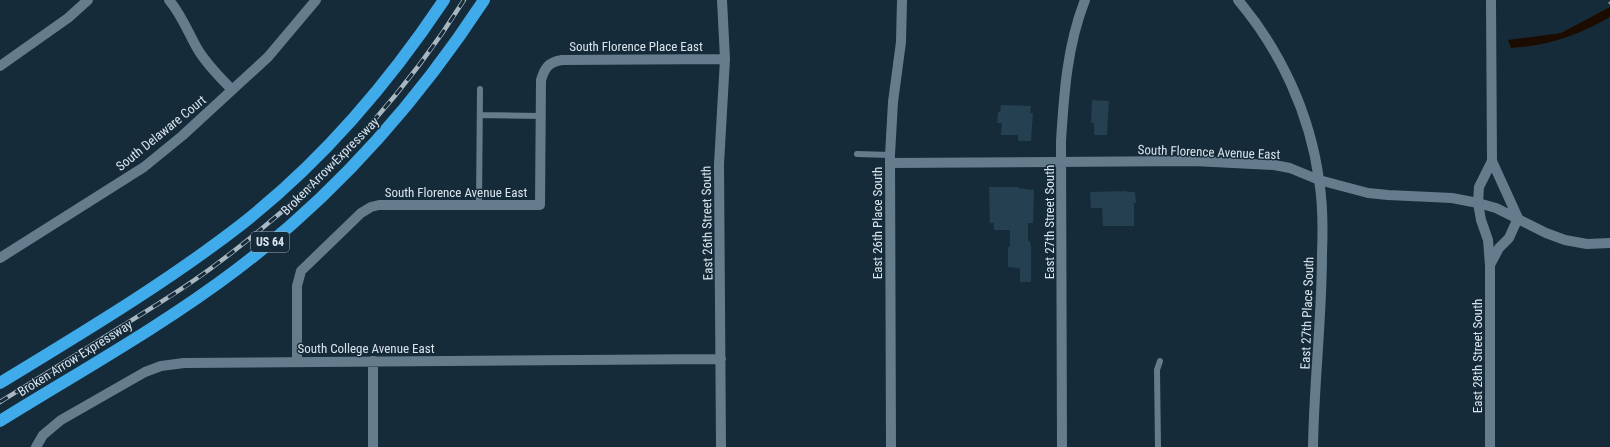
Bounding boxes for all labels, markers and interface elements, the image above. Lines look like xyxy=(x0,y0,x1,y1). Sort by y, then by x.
street label: South Florence Place East xyxy=(569,39,703,54)
street label: South Delaware Court xyxy=(113,92,209,174)
street label: Broken Arrow Expressway xyxy=(278,114,382,218)
street label: South Florence Avenue East xyxy=(1137,142,1281,162)
street label: East 27th Street South xyxy=(1042,165,1057,279)
street label: East 26th Street South xyxy=(699,166,715,280)
street label: East 26th Place South xyxy=(870,167,885,279)
street label: South Florence Avenue East xyxy=(385,185,527,200)
road number: US 64 xyxy=(251,232,289,252)
street label: East 27th Place South xyxy=(1298,256,1316,370)
street label: East 28th Street South xyxy=(1470,299,1485,413)
street label: Broken Arrow Expressway xyxy=(15,316,136,399)
street label: South College Avenue East xyxy=(298,341,435,356)

